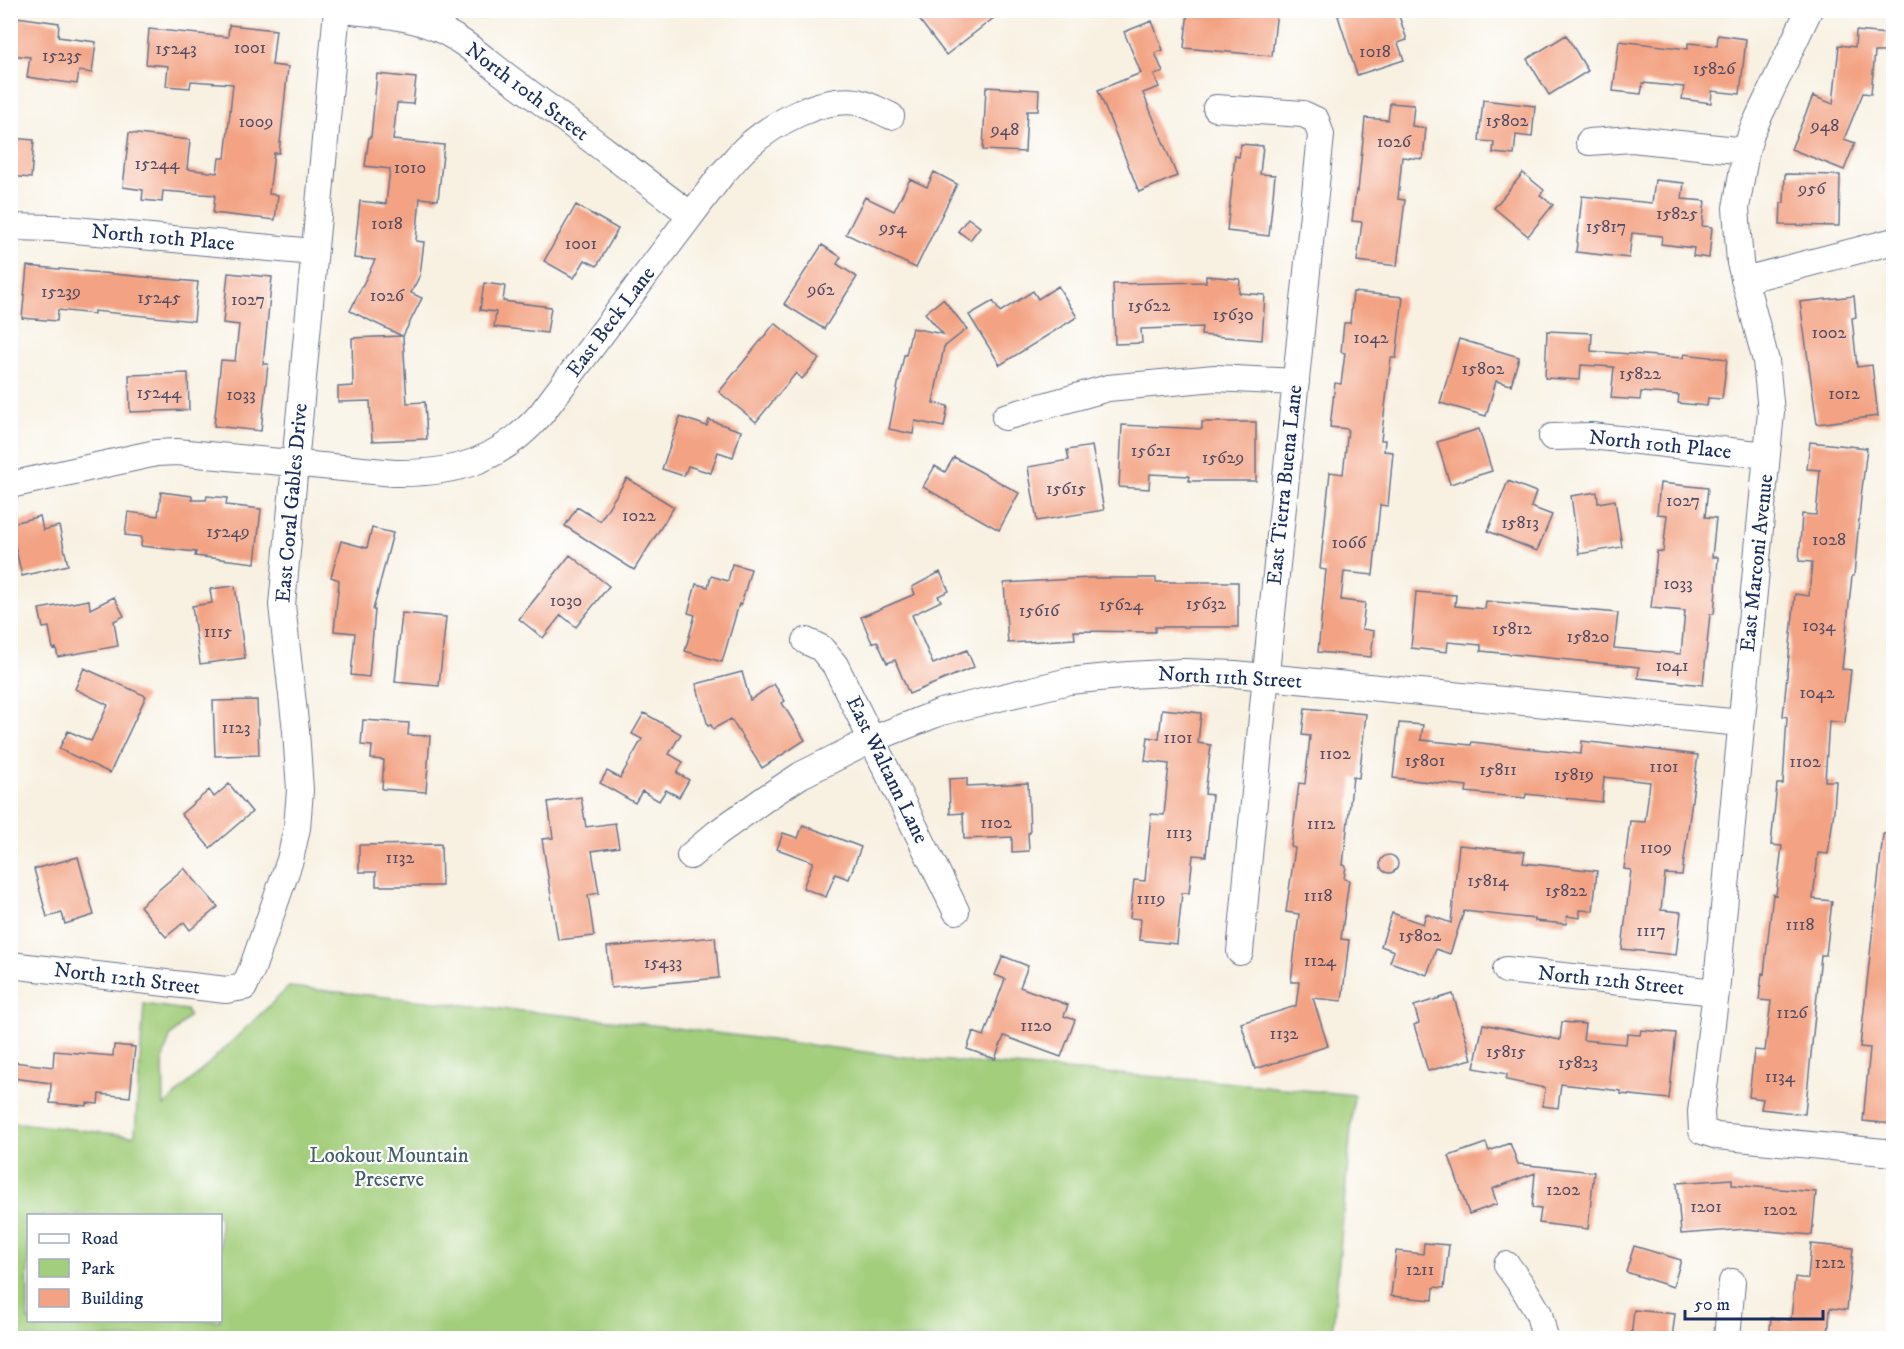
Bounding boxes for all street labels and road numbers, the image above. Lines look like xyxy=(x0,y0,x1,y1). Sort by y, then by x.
street label: North 10th Street xyxy=(460,37,594,147)
street label: North 10th Place xyxy=(91,219,236,257)
street label: East Beck Lane xyxy=(561,261,661,382)
street label: East Tierra Buena Lane xyxy=(1262,383,1308,586)
street label: East Coral Gables Drive xyxy=(270,402,314,604)
street label: North 10th Place xyxy=(1587,425,1733,465)
street label: East Marconi Avenue xyxy=(1735,473,1779,653)
street label: North 11th Street xyxy=(1157,661,1303,695)
street label: East Waltann Lane xyxy=(840,692,934,848)
street label: North 12th Street xyxy=(52,957,202,1001)
street label: North 12th Street xyxy=(1537,960,1686,1002)

